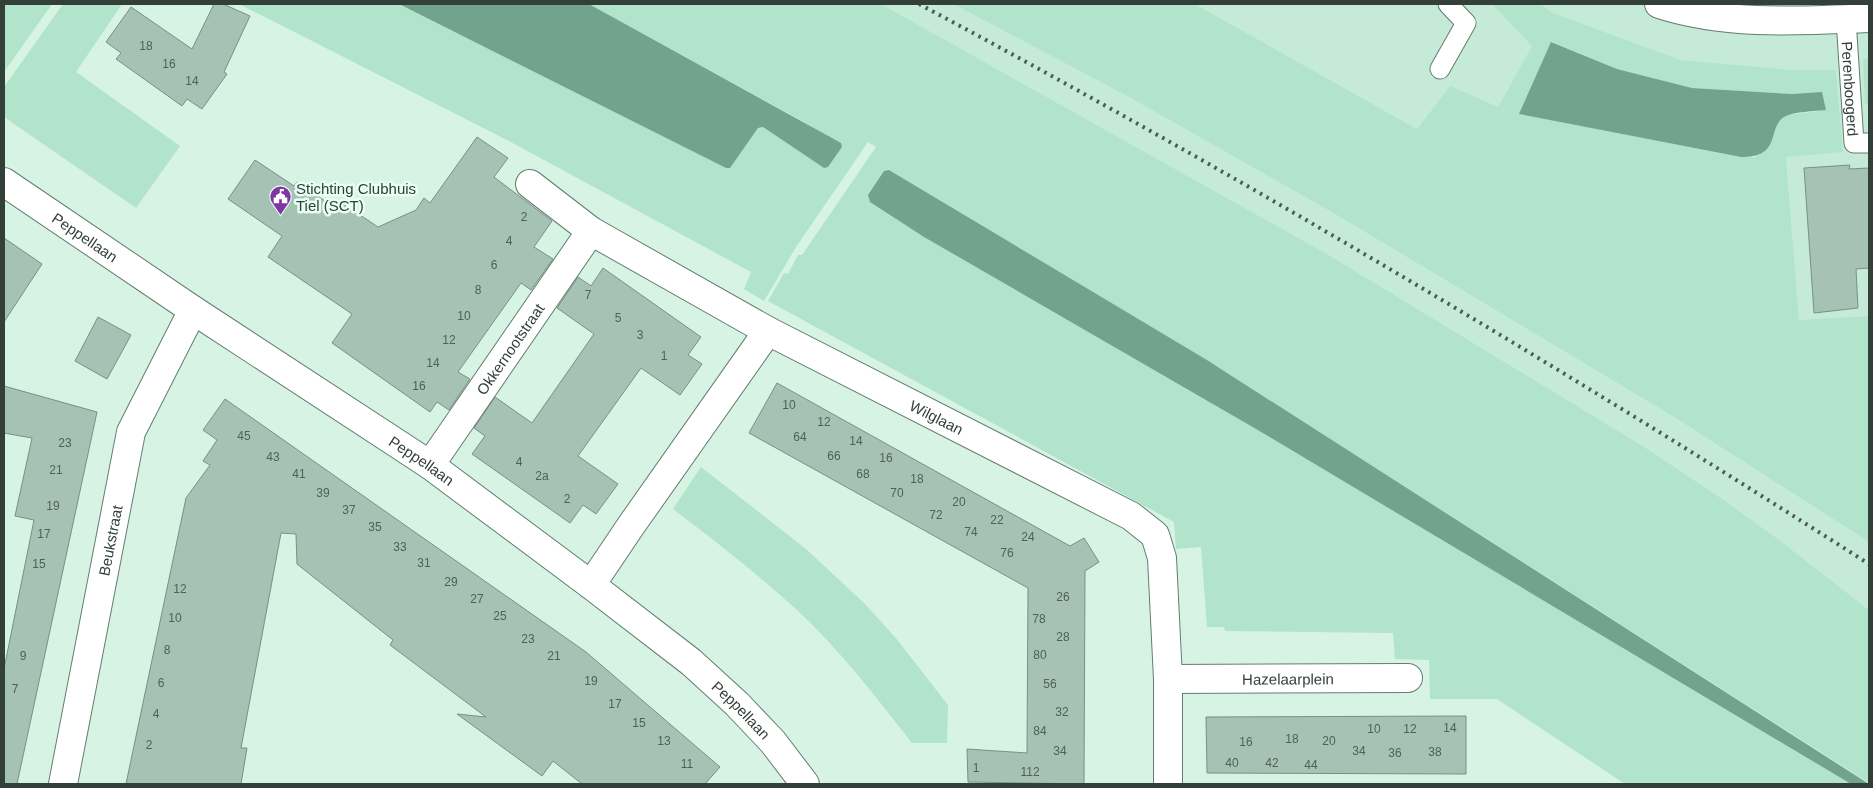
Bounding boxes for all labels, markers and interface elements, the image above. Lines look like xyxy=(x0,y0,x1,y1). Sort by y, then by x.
house number: 18 xyxy=(139,39,153,53)
street label: Perenboogerd xyxy=(1839,41,1862,137)
house number: 16 xyxy=(162,57,176,71)
house number: 14 xyxy=(185,74,199,88)
place label: Stichting Clubhuis Tiel (SCT) xyxy=(296,180,416,214)
public building icon: Stichting Clubhuis Tiel (SCT) xyxy=(268,185,292,216)
street label: Peppellaan xyxy=(49,209,121,265)
house number: 2 xyxy=(521,210,528,224)
house number: 4 xyxy=(506,234,513,248)
house number: 6 xyxy=(491,258,498,272)
house number: 8 xyxy=(475,283,482,297)
house number: 7 xyxy=(585,288,592,302)
street label: Okkernootstraat xyxy=(473,299,548,398)
house number: 10 xyxy=(457,309,471,323)
house number: 5 xyxy=(615,311,622,325)
house number: 3 xyxy=(637,328,644,342)
house number: 12 xyxy=(442,333,456,347)
house number: 1 xyxy=(661,349,668,363)
house number: 14 xyxy=(426,356,440,370)
house number: 16 xyxy=(412,379,426,393)
street label: Wilglaan xyxy=(907,396,966,438)
house number: 10 xyxy=(782,398,796,412)
house number: 12 xyxy=(817,415,831,429)
house number: 45 xyxy=(237,429,251,443)
house number: 64 xyxy=(793,430,807,444)
street label: Peppellaan xyxy=(386,432,458,489)
house number: 14 xyxy=(849,434,863,448)
house number: 23 xyxy=(58,436,72,450)
house number: 66 xyxy=(827,449,841,463)
house number: 43 xyxy=(266,450,280,464)
house number: 16 xyxy=(879,451,893,465)
house number: 4 xyxy=(516,455,523,469)
house number: 21 xyxy=(49,463,63,477)
house number: 41 xyxy=(292,467,306,481)
house number: 68 xyxy=(856,467,870,481)
house number: 2a xyxy=(535,469,549,483)
house number: 18 xyxy=(910,472,924,486)
house number: 39 xyxy=(316,486,330,500)
house number: 70 xyxy=(890,486,904,500)
house number: 2 xyxy=(564,492,571,506)
house number: 20 xyxy=(952,495,966,509)
house number: 19 xyxy=(46,499,60,513)
street label: Beukstraat xyxy=(95,503,125,577)
house number: 37 xyxy=(342,503,356,517)
house number: 72 xyxy=(929,508,943,522)
house number: 22 xyxy=(990,513,1004,527)
house number: 35 xyxy=(368,520,382,534)
house number: 74 xyxy=(964,525,978,539)
house number: 17 xyxy=(37,527,51,541)
house number: 24 xyxy=(1021,530,1035,544)
house number: 33 xyxy=(393,540,407,554)
house number: 76 xyxy=(1000,546,1014,560)
house number: 31 xyxy=(417,556,431,570)
house number: 15 xyxy=(32,557,46,571)
house number: 29 xyxy=(444,575,458,589)
house number: 12 xyxy=(173,582,187,596)
house number: 26 xyxy=(1056,590,1070,604)
house number: 27 xyxy=(470,592,484,606)
house number: 25 xyxy=(493,609,507,623)
house number: 10 xyxy=(168,611,182,625)
house number: 78 xyxy=(1032,612,1046,626)
house number: 28 xyxy=(1056,630,1070,644)
house number: 23 xyxy=(521,632,535,646)
house number: 8 xyxy=(164,643,171,657)
house number: 80 xyxy=(1033,648,1047,662)
house number: 9 xyxy=(20,649,27,663)
house number: 21 xyxy=(547,649,561,663)
street label: Hazelaarplein xyxy=(1242,670,1334,687)
house number: 19 xyxy=(584,674,598,688)
house number: 6 xyxy=(158,676,165,690)
street label: Peppellaan xyxy=(709,677,774,742)
house number: 56 xyxy=(1043,677,1057,691)
house number: 7 xyxy=(12,682,19,696)
house number: 17 xyxy=(608,697,622,711)
house number: 32 xyxy=(1055,705,1069,719)
house number: 4 xyxy=(153,707,160,721)
house number: 15 xyxy=(632,716,646,730)
house number: 14 xyxy=(1443,721,1457,735)
house number: 10 xyxy=(1367,722,1381,736)
house number: 12 xyxy=(1403,722,1417,736)
house number: 84 xyxy=(1033,724,1047,738)
house number: 18 xyxy=(1285,732,1299,746)
house number: 13 xyxy=(657,734,671,748)
house number: 20 xyxy=(1322,734,1336,748)
house number: 16 xyxy=(1239,735,1253,749)
house number: 2 xyxy=(146,738,153,752)
house number: 34 xyxy=(1053,744,1067,758)
house number: 34 xyxy=(1352,744,1366,758)
house number: 38 xyxy=(1428,745,1442,759)
house number: 36 xyxy=(1388,746,1402,760)
house number: 40 xyxy=(1225,756,1239,770)
house number: 42 xyxy=(1265,756,1279,770)
house number: 11 xyxy=(681,757,694,771)
house number: 44 xyxy=(1304,758,1318,772)
house number: 1 xyxy=(973,761,980,775)
house number: 112 xyxy=(1020,765,1040,779)

